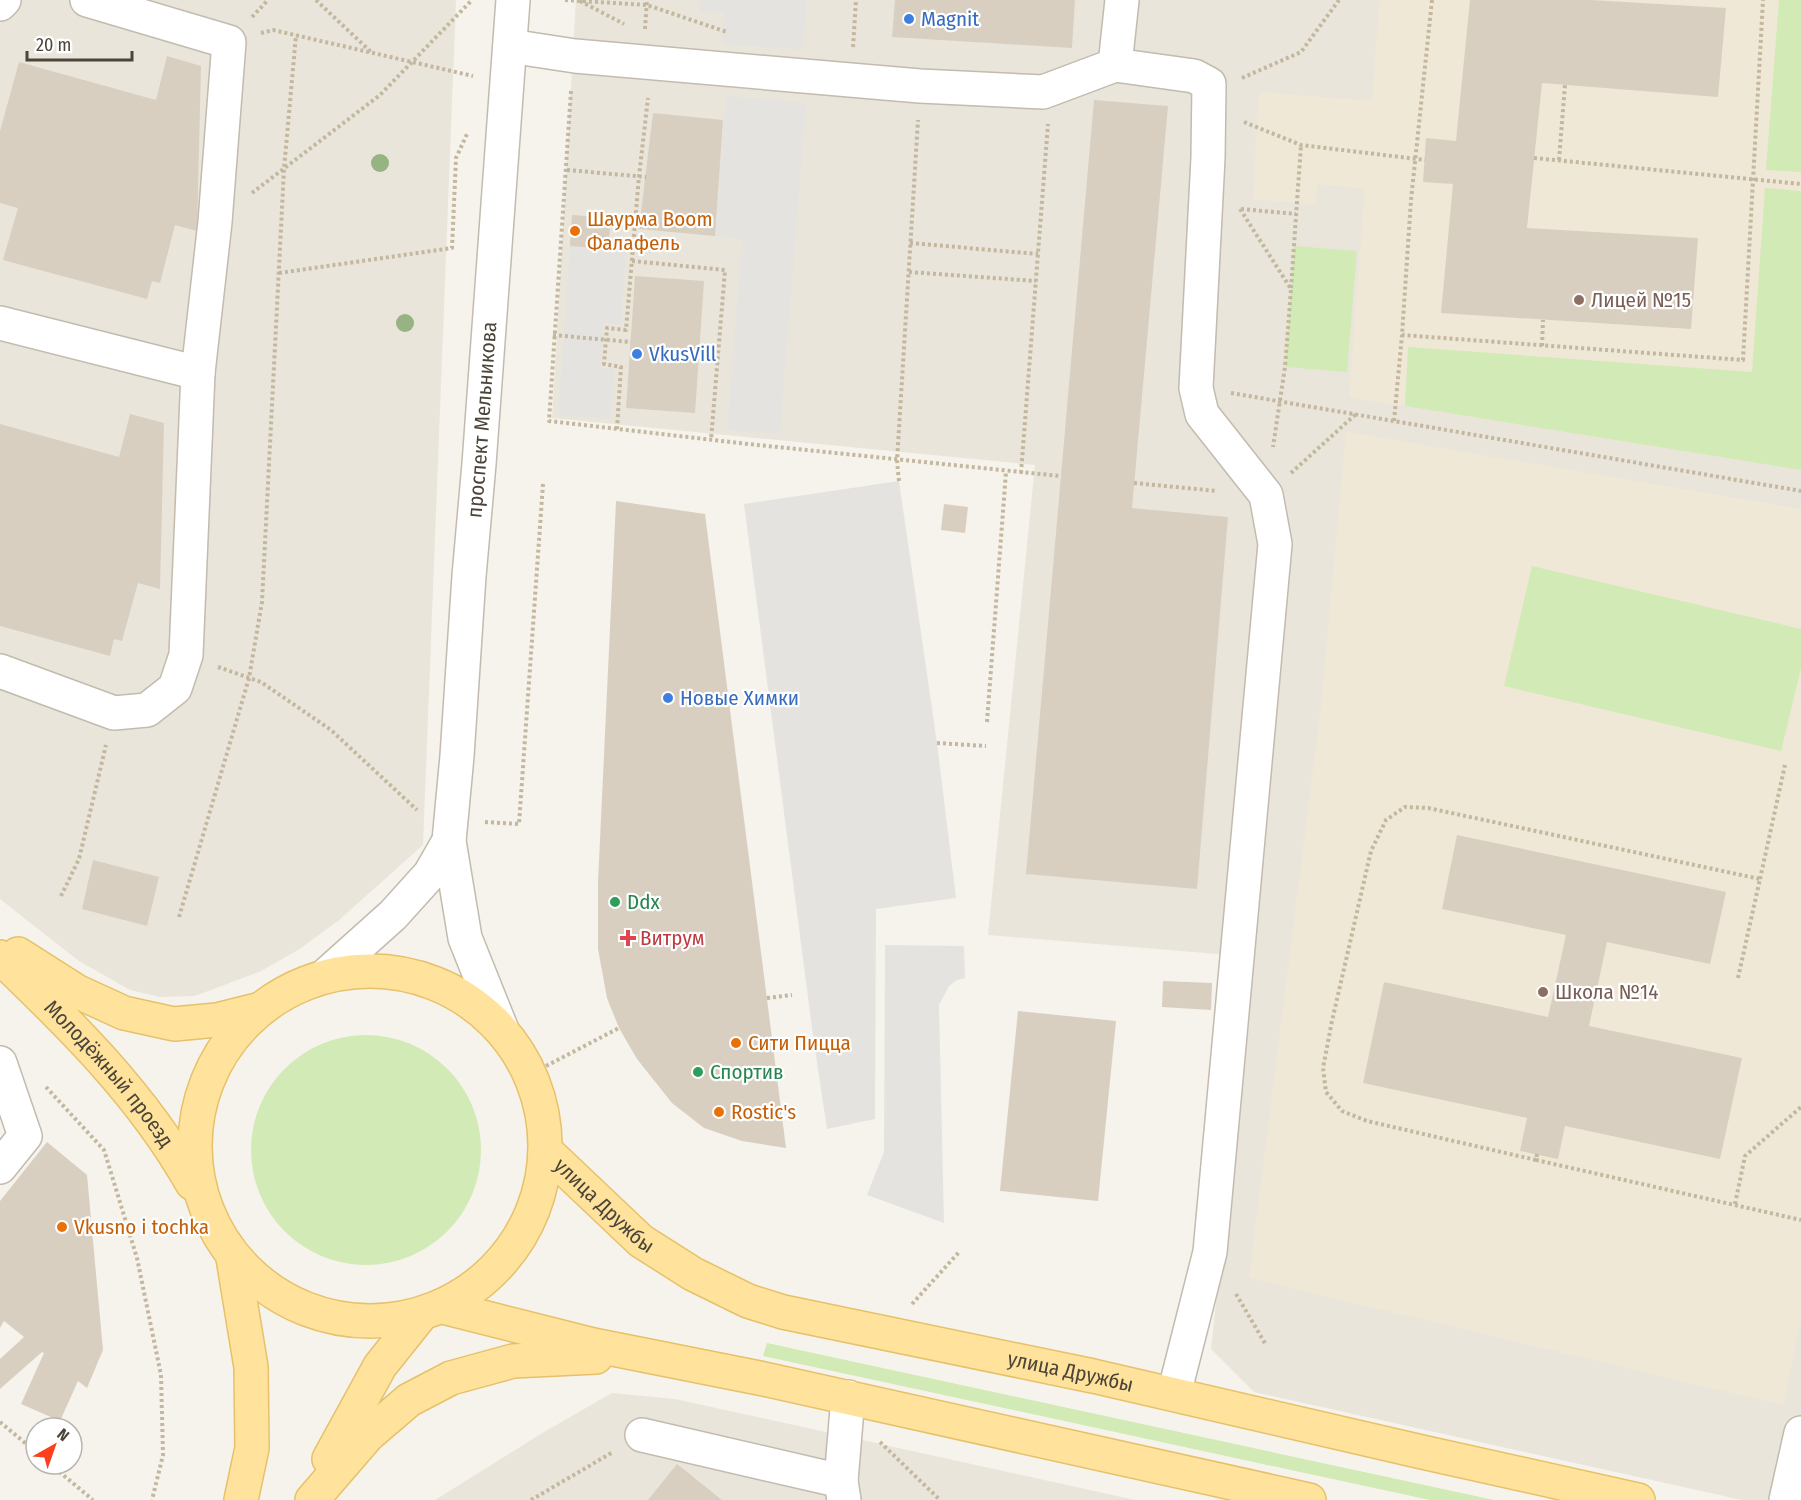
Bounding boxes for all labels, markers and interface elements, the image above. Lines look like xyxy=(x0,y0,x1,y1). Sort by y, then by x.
place label: Magnit xyxy=(921,6,979,32)
marker: Magnit xyxy=(902,12,916,26)
scale bar xyxy=(27,24,132,62)
text: 20 m xyxy=(36,34,71,56)
place label: Шаурма Boom Фалафель xyxy=(587,206,713,256)
marker: Шаурма Boom Фалафель xyxy=(568,224,582,238)
place label: Лицей №15 xyxy=(1591,287,1691,313)
marker: Лицей №15 xyxy=(1572,293,1586,307)
street label: проспект Мельникова xyxy=(461,321,502,519)
place label: VkusVill xyxy=(649,341,717,367)
marker: VkusVill xyxy=(630,347,644,361)
place label: Новые Химки xyxy=(680,685,799,711)
marker: Новые Химки xyxy=(661,691,675,705)
place label: Ddx xyxy=(627,889,660,915)
marker: Ddx xyxy=(608,895,622,909)
place label: Витрум xyxy=(640,925,704,951)
marker: Витрум xyxy=(621,931,635,945)
place label: Школа №14 xyxy=(1555,979,1658,1005)
marker: Школа №14 xyxy=(1536,985,1550,999)
street label: Молодёжный проезд xyxy=(39,995,179,1152)
place label: Сити Пицца xyxy=(748,1030,851,1056)
marker: Сити Пицца xyxy=(729,1036,743,1050)
place label: Спортив xyxy=(710,1059,784,1085)
marker: Спортив xyxy=(691,1065,705,1079)
place label: Rostic's xyxy=(731,1099,796,1125)
marker: Rostic's xyxy=(712,1105,726,1119)
street label: улица Дружбы xyxy=(549,1153,659,1259)
place label: Vkusno i tochka xyxy=(74,1214,209,1240)
marker: Vkusno i tochka xyxy=(55,1220,69,1234)
street label: улица Дружбы xyxy=(1005,1346,1136,1398)
north arrow xyxy=(24,1416,84,1476)
text: N xyxy=(54,1425,73,1445)

